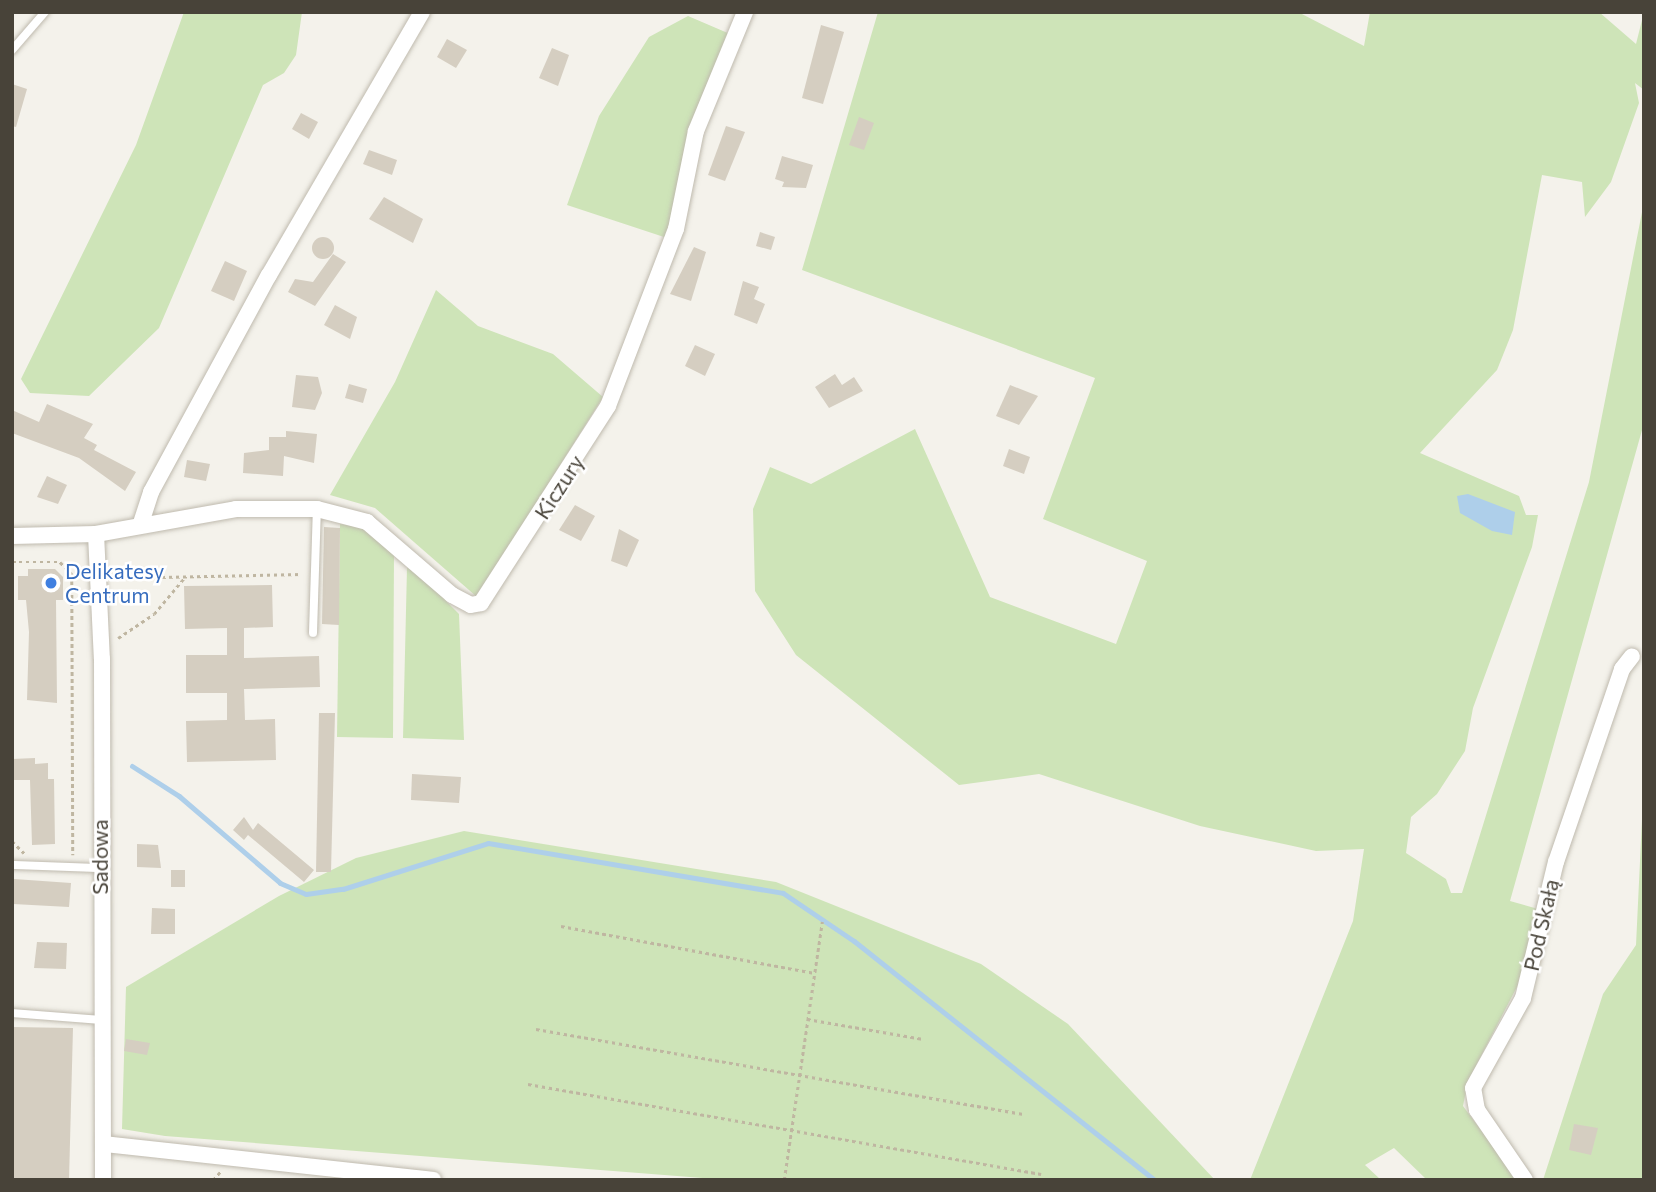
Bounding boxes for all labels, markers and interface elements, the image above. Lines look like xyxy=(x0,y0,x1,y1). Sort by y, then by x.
street label: Kiczury xyxy=(529,450,589,524)
place label: Delikatesy Centrum xyxy=(65,558,164,608)
marker: Delikatesy Centrum xyxy=(43,575,59,591)
street label: Sadowa xyxy=(87,819,113,895)
street label: Pod Skałą xyxy=(1518,877,1564,973)

